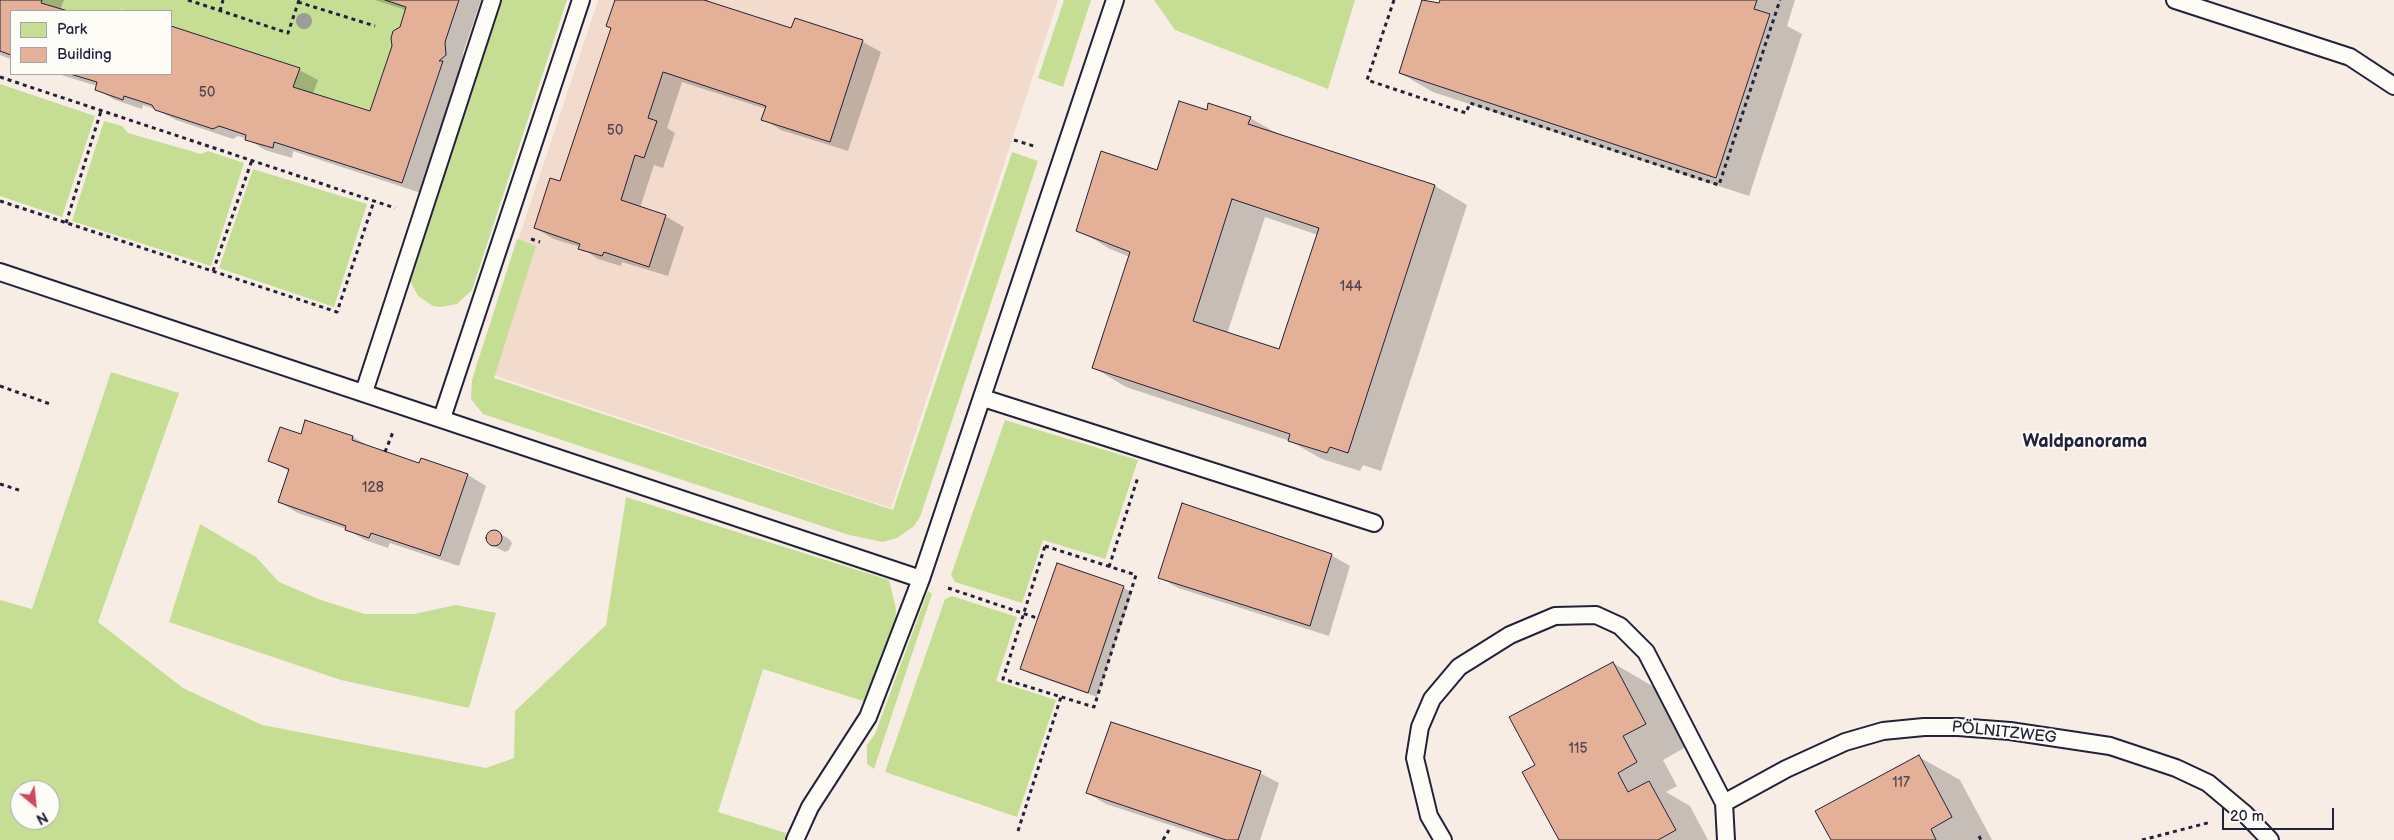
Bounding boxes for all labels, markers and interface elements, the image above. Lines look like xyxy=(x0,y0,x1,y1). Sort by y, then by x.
legend xyxy=(10,10,172,75)
text: Park xyxy=(57,20,87,39)
text: Building xyxy=(57,45,112,64)
house number: 50 xyxy=(199,85,215,101)
house number: 50 xyxy=(607,123,623,139)
house number: 144 xyxy=(1340,279,1362,295)
district label: Waldpanorama xyxy=(2023,431,2147,453)
house number: 128 xyxy=(362,480,384,496)
street label: PÖLNITZWEG xyxy=(1951,718,2057,748)
house number: 115 xyxy=(1569,741,1587,757)
house number: 117 xyxy=(1892,775,1910,791)
north arrow xyxy=(10,780,60,830)
scale bar xyxy=(2224,798,2336,830)
text: 20 m xyxy=(2230,807,2264,826)
text: N xyxy=(33,808,50,828)

